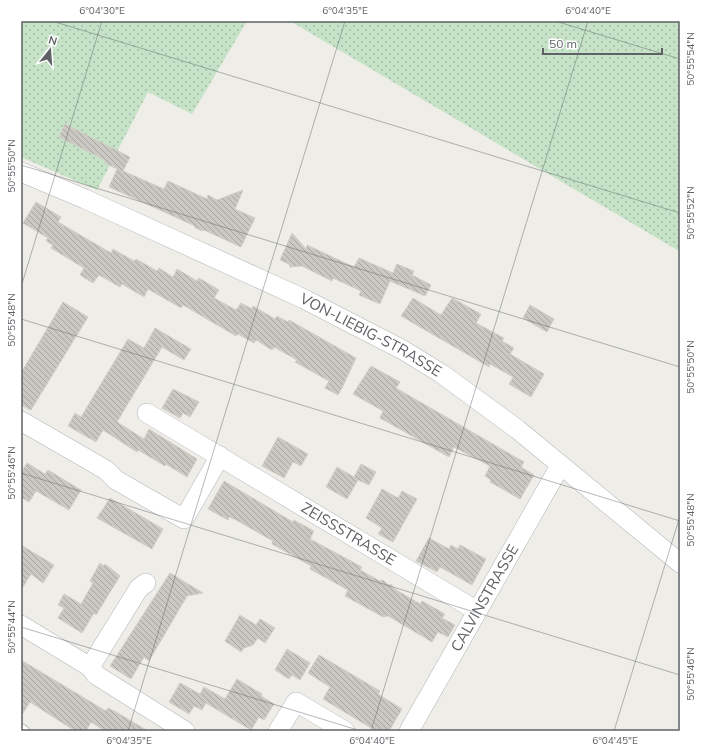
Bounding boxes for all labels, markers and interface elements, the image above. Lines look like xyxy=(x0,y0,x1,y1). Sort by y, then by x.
text: 6°04'30"E xyxy=(79,4,125,17)
text: 6°04'35"E xyxy=(322,4,368,17)
text: 6°04'40"E xyxy=(565,4,611,17)
north arrow xyxy=(30,30,70,70)
scale bar xyxy=(543,30,662,56)
text: 50°55'54"N xyxy=(684,32,697,86)
text: N xyxy=(47,33,59,48)
text: 50 m xyxy=(549,36,577,51)
text: 50°55'50"N xyxy=(5,139,18,193)
text: 50°55'52"N xyxy=(684,186,697,240)
street label: VON-LIEBIG-STRASSE xyxy=(297,289,446,381)
text: 50°55'48"N xyxy=(5,293,18,347)
text: 50°55'50"N xyxy=(684,340,697,394)
text: 50°55'46"N xyxy=(5,446,18,500)
text: 50°55'48"N xyxy=(684,493,697,547)
street label: ZEISSSTRASSE xyxy=(298,498,400,569)
street label: CALVINSTRASSE xyxy=(446,541,522,655)
text: 50°55'44"N xyxy=(5,600,18,654)
text: 50°55'46"N xyxy=(684,647,697,701)
text: 6°04'35"E xyxy=(106,734,152,747)
text: 6°04'40"E xyxy=(349,734,395,747)
text: 6°04'45"E xyxy=(592,734,638,747)

